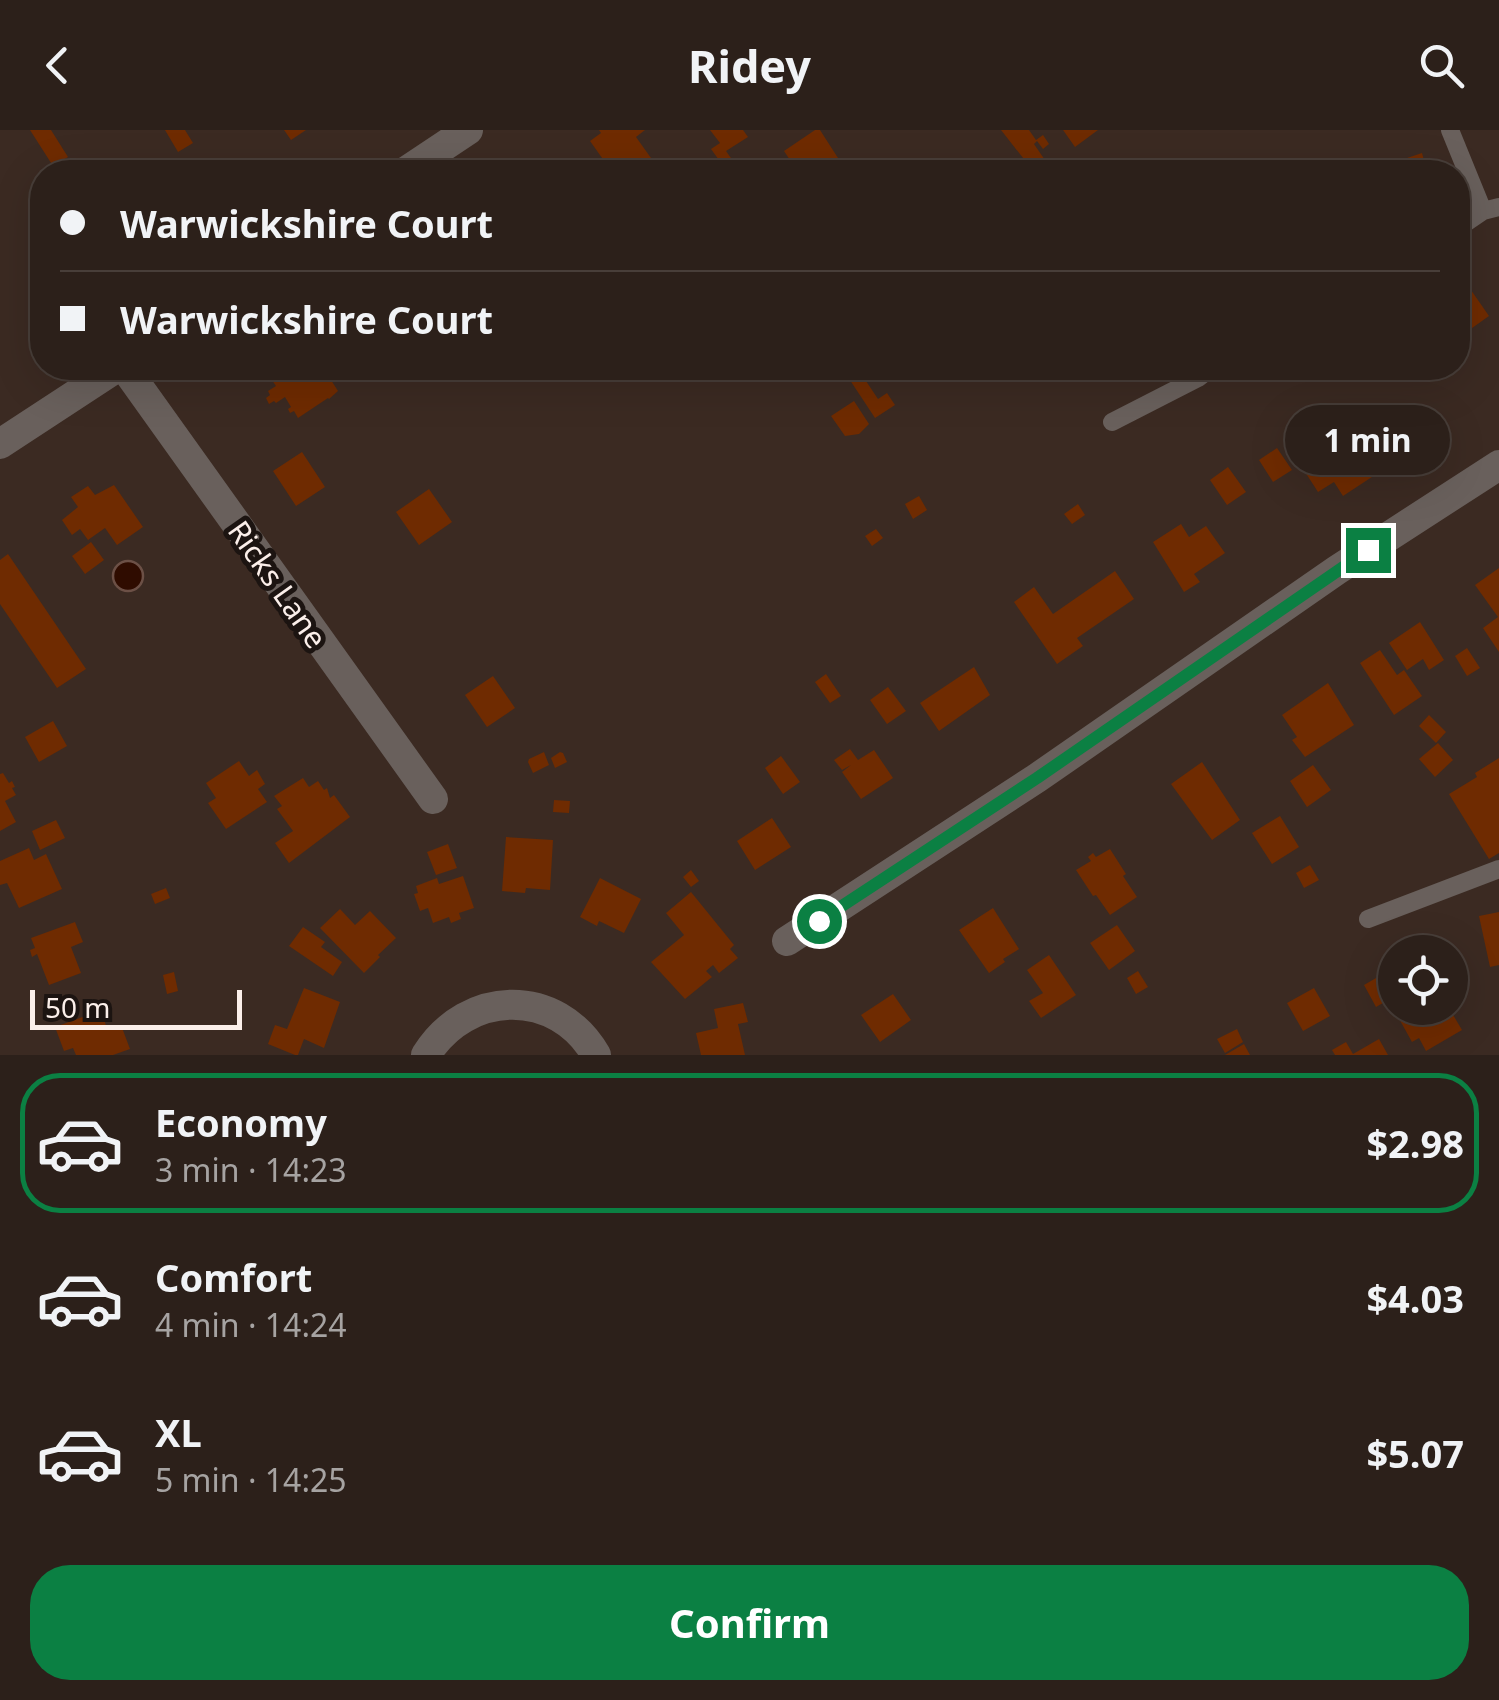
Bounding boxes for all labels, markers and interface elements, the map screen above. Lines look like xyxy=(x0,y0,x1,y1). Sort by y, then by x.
text: Ridey xyxy=(688,35,811,96)
icon: back xyxy=(30,38,85,93)
icon: search xyxy=(1414,38,1469,93)
text: Warwickshire Court xyxy=(120,197,493,249)
text: Warwickshire Court xyxy=(120,293,493,345)
callout: 1 min xyxy=(1286,405,1450,475)
text: 1 min xyxy=(1323,418,1412,461)
street label: Ricks Lane xyxy=(219,512,337,656)
route end xyxy=(1346,528,1391,573)
route start xyxy=(797,899,842,944)
map controls xyxy=(1378,935,1468,1025)
button: locate xyxy=(1378,935,1468,1025)
scale bar xyxy=(30,985,242,1030)
text: 50 m xyxy=(45,988,111,1026)
text: Economy xyxy=(155,1096,327,1148)
icon: car xyxy=(35,1098,125,1188)
text: $2.98 xyxy=(1366,1117,1464,1169)
text: 3 min · 14:23 xyxy=(155,1148,347,1191)
text: Comfort xyxy=(155,1251,312,1303)
icon: car xyxy=(35,1253,125,1343)
text: $4.03 xyxy=(1366,1272,1464,1324)
text: 4 min · 14:24 xyxy=(155,1303,347,1346)
text: XL xyxy=(155,1406,202,1458)
icon: car xyxy=(35,1408,125,1498)
text: $5.07 xyxy=(1366,1427,1464,1479)
text: 5 min · 14:25 xyxy=(155,1458,347,1501)
button: Confirm xyxy=(30,1565,1469,1680)

